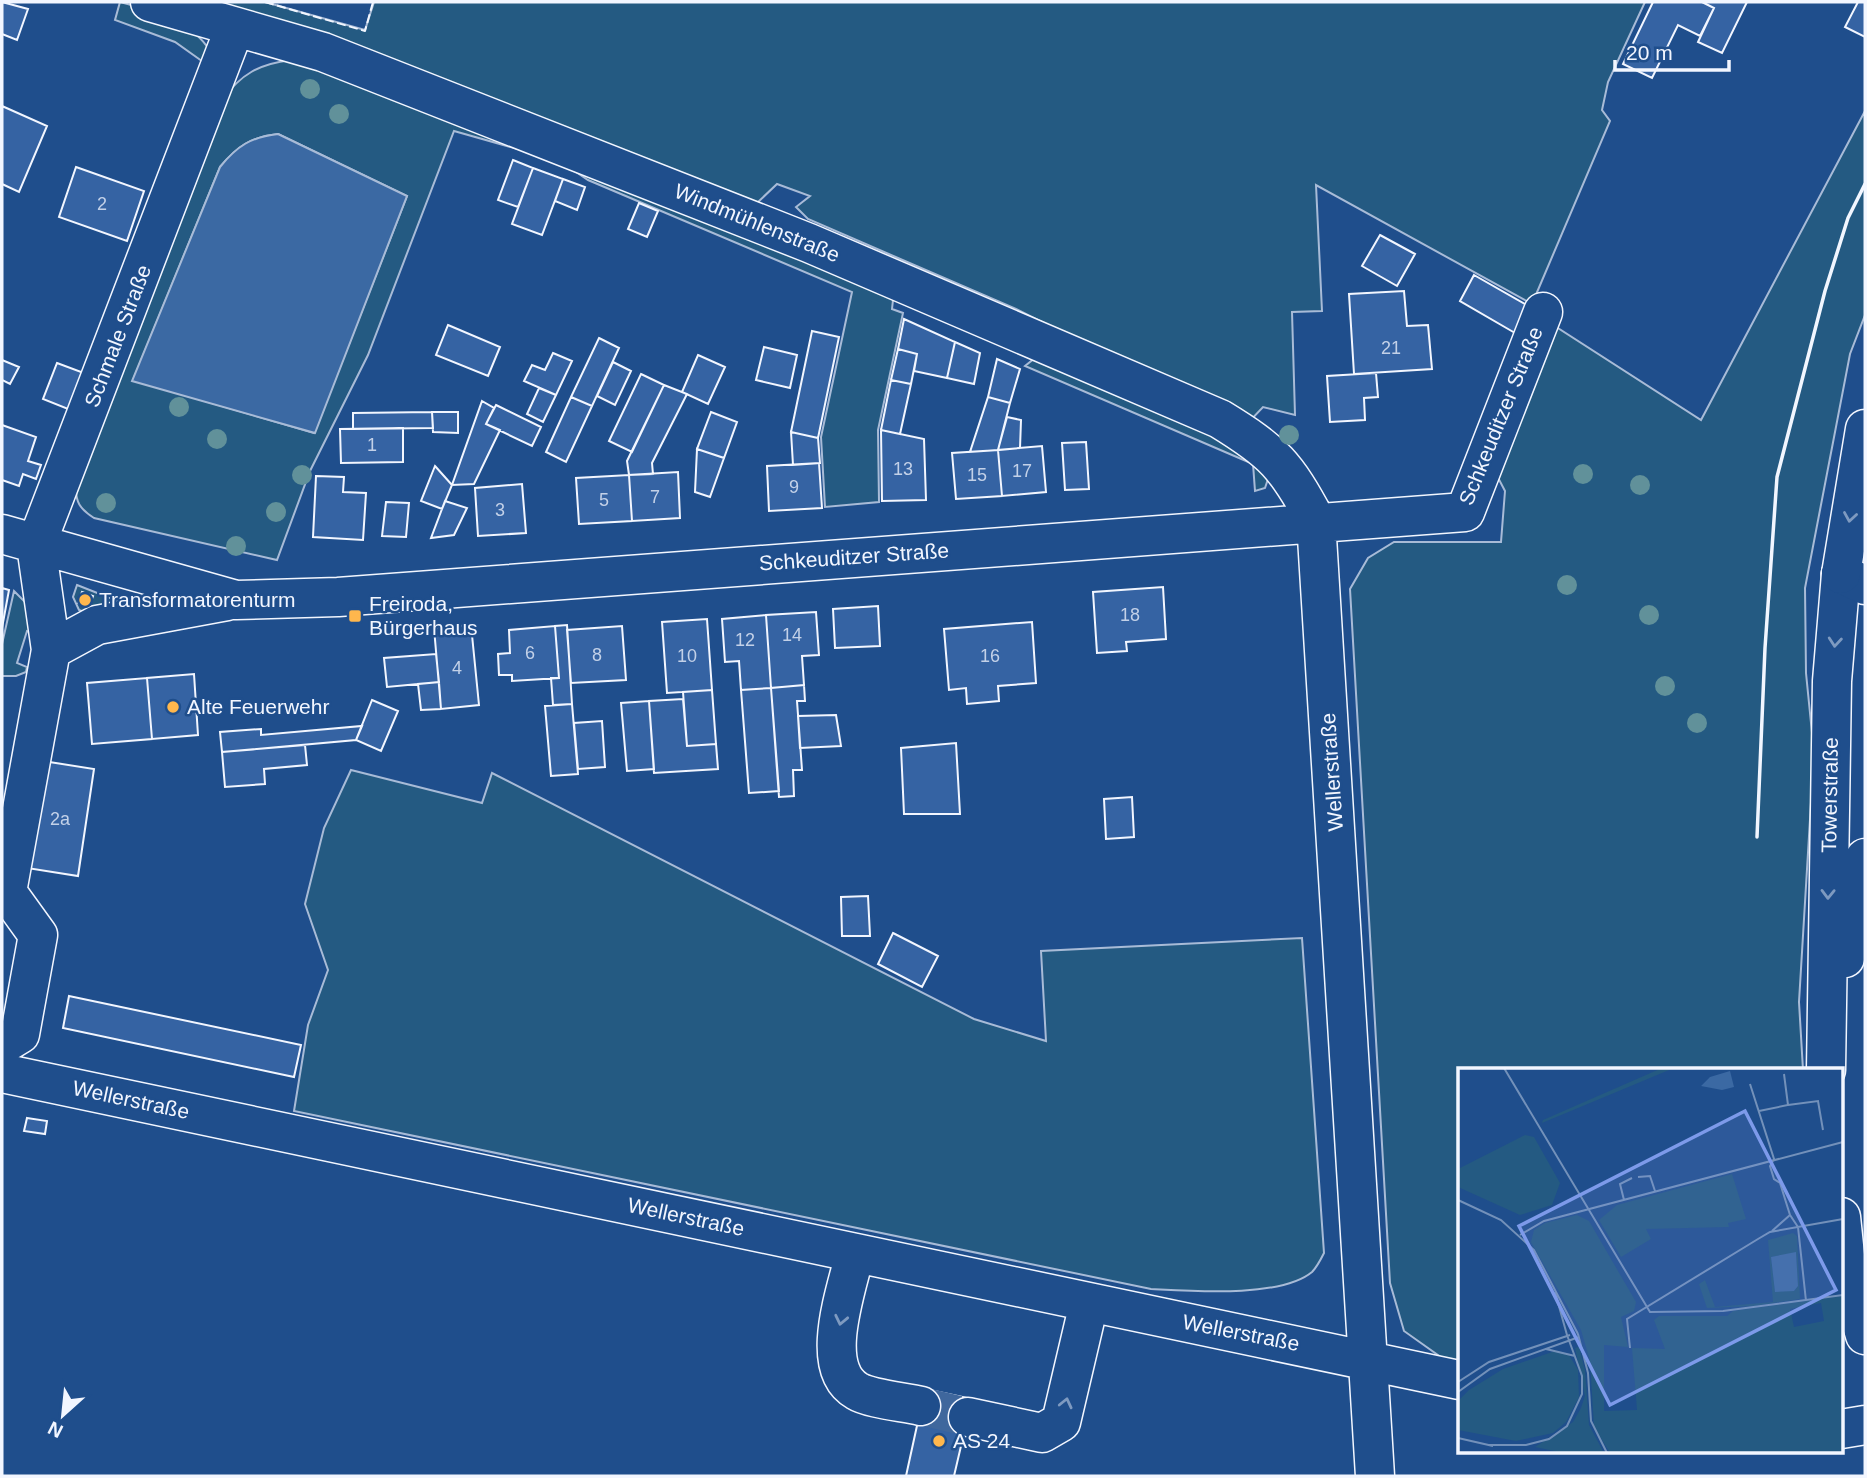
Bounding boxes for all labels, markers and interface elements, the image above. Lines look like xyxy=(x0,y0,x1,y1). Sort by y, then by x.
scale bar xyxy=(1615,28,1729,72)
text: 20 m xyxy=(1626,41,1673,64)
street label: Windmühlenstraße xyxy=(671,179,843,266)
house number: 2 xyxy=(97,194,107,214)
street label: Schmale Straße xyxy=(80,261,155,410)
street label: Schkeuditzer Straße xyxy=(1454,323,1547,508)
house number: 21 xyxy=(1381,338,1401,358)
house number: 1 xyxy=(367,435,377,455)
house number: 13 xyxy=(893,459,913,479)
house number: 17 xyxy=(1012,461,1032,481)
house number: 15 xyxy=(967,465,987,485)
house number: 9 xyxy=(789,477,799,497)
house number: 7 xyxy=(650,487,660,507)
house number: 5 xyxy=(599,490,609,510)
house number: 3 xyxy=(495,500,505,520)
one-way arrow xyxy=(1843,511,1858,522)
street label: Schkeuditzer Straße xyxy=(758,538,950,575)
place label: Transformatorenturm xyxy=(99,588,295,611)
marker: Transformatorenturm xyxy=(77,592,93,608)
place label: Freiroda, Bürgerhaus xyxy=(369,592,478,639)
house number: 18 xyxy=(1120,605,1140,625)
marker: Freiroda, Bürgerhaus xyxy=(347,608,363,624)
house number: 14 xyxy=(782,625,802,645)
house number: 12 xyxy=(735,630,755,650)
one-way arrow xyxy=(1828,637,1843,648)
house number: 6 xyxy=(525,643,535,663)
house number: 8 xyxy=(592,645,602,665)
house number: 10 xyxy=(677,646,697,666)
house number: 16 xyxy=(980,646,1000,666)
house number: 4 xyxy=(452,658,462,678)
place label: Alte Feuerwehr xyxy=(187,695,329,718)
marker: Alte Feuerwehr xyxy=(165,699,181,715)
street label: Wellerstraße xyxy=(1316,712,1347,832)
street label: Towerstraße xyxy=(1817,737,1842,853)
house number: 2a xyxy=(50,809,71,829)
one-way arrow xyxy=(1821,889,1836,900)
inset map xyxy=(1458,1068,1842,1454)
street label: Wellerstraße xyxy=(71,1076,192,1123)
street label: Wellerstraße xyxy=(626,1193,747,1240)
street label: Wellerstraße xyxy=(1181,1310,1302,1355)
one-way arrow xyxy=(834,1314,849,1326)
north arrow xyxy=(28,1380,98,1450)
one-way arrow xyxy=(1057,1397,1072,1409)
text: N xyxy=(45,1417,66,1442)
place label: AS 24 xyxy=(953,1429,1011,1452)
marker: AS 24 xyxy=(931,1433,947,1449)

